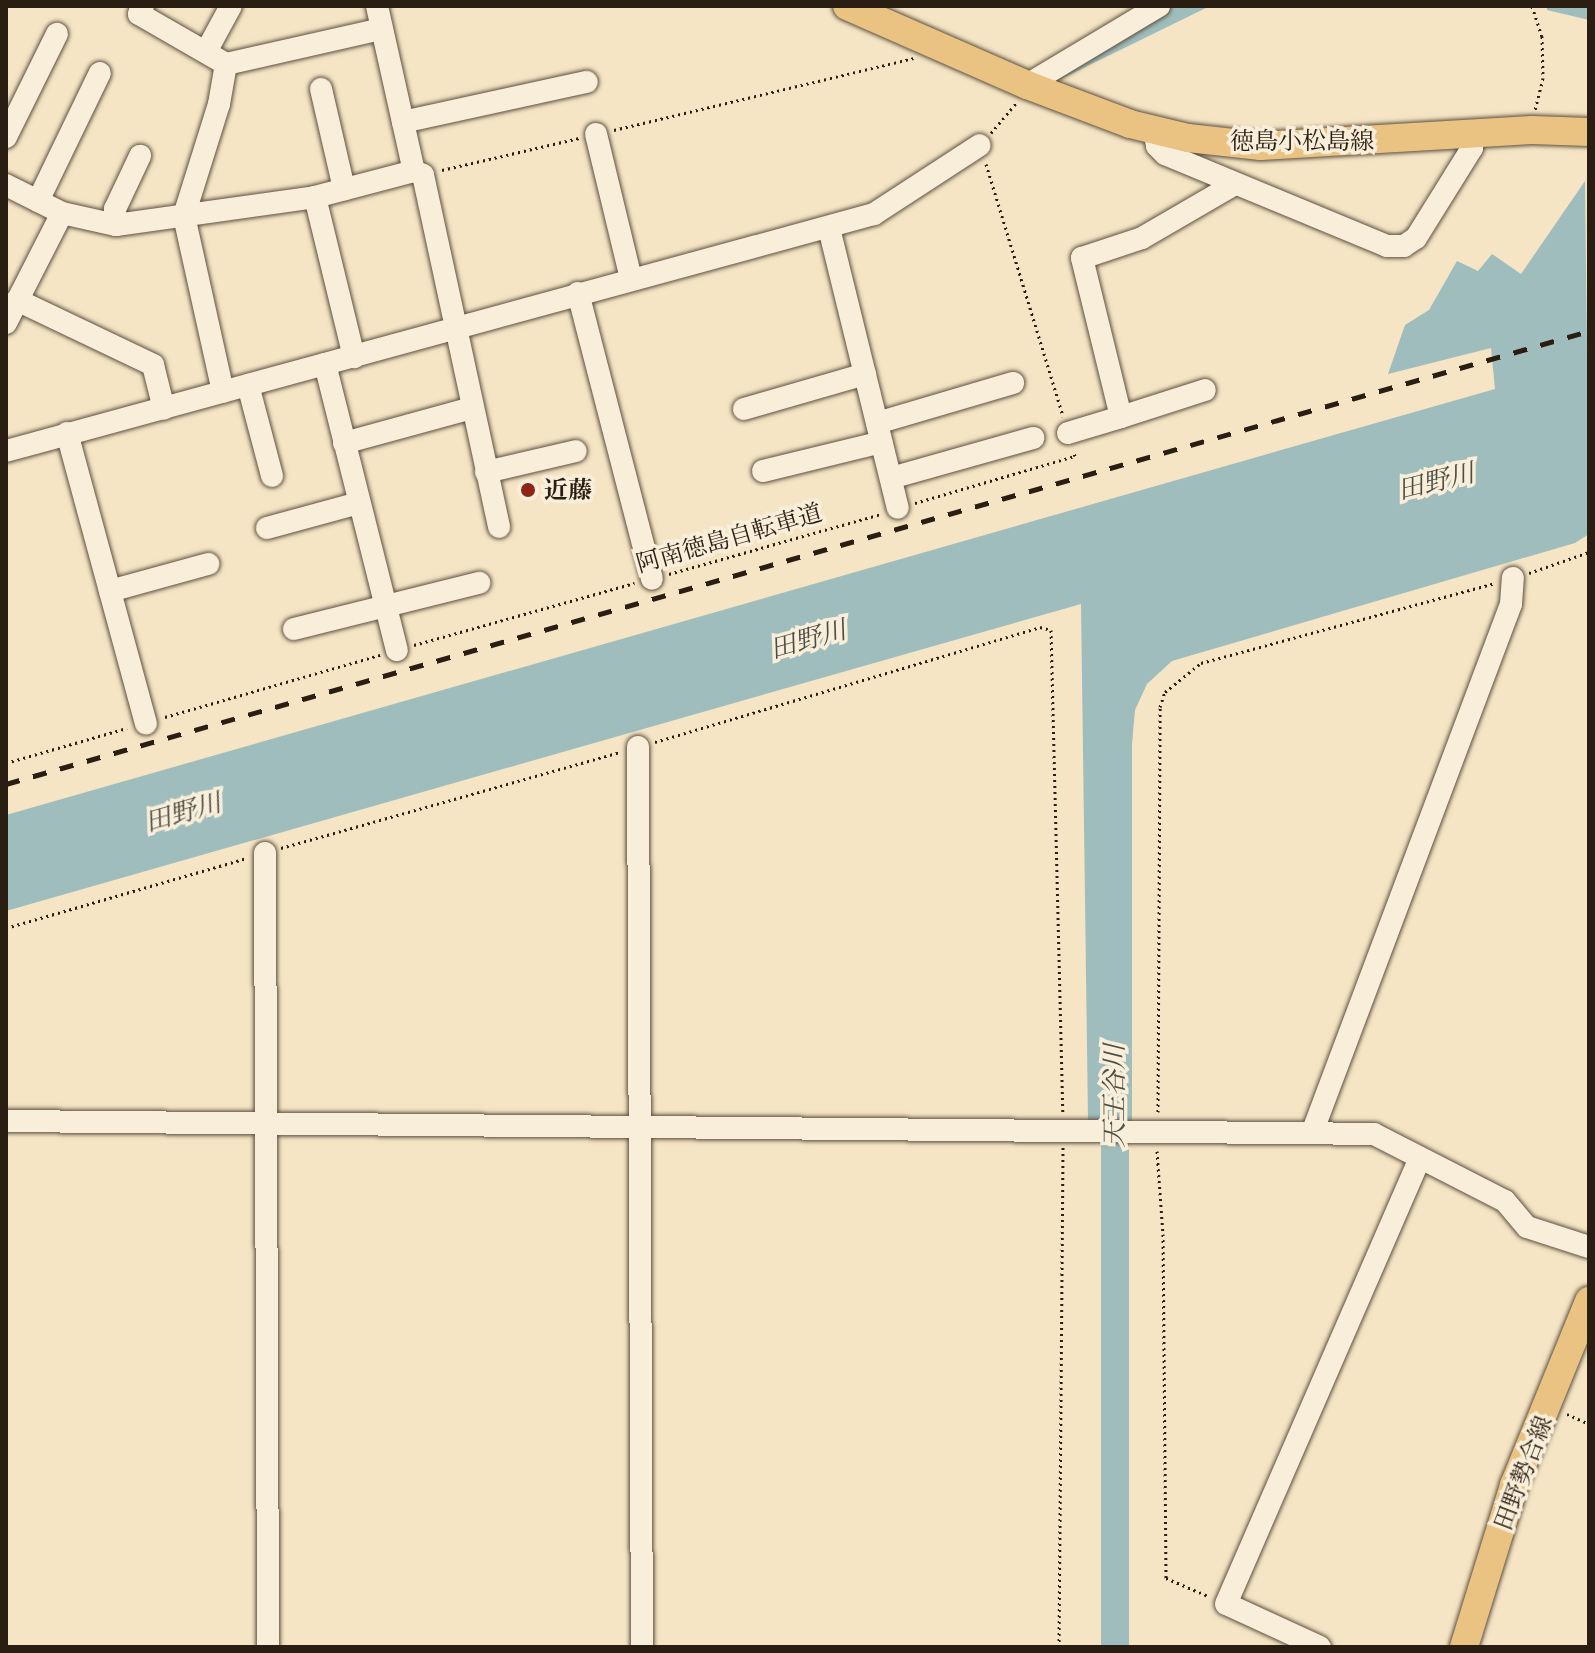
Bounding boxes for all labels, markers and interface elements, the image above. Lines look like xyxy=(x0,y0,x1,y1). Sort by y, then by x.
street label: 徳島小松島線 xyxy=(1230,127,1374,155)
water label: 田野川 xyxy=(1394,457,1478,507)
place label: 近藤 xyxy=(544,476,592,504)
marker: 近藤 xyxy=(519,481,537,499)
street label: 阿南徳島自転車道 xyxy=(633,498,825,578)
water label: 田野川 xyxy=(766,614,850,666)
water label: 田野川 xyxy=(141,787,225,839)
water label: 天王谷川 xyxy=(1099,1044,1131,1148)
street label: 田野勢合線 xyxy=(1488,1412,1558,1534)

